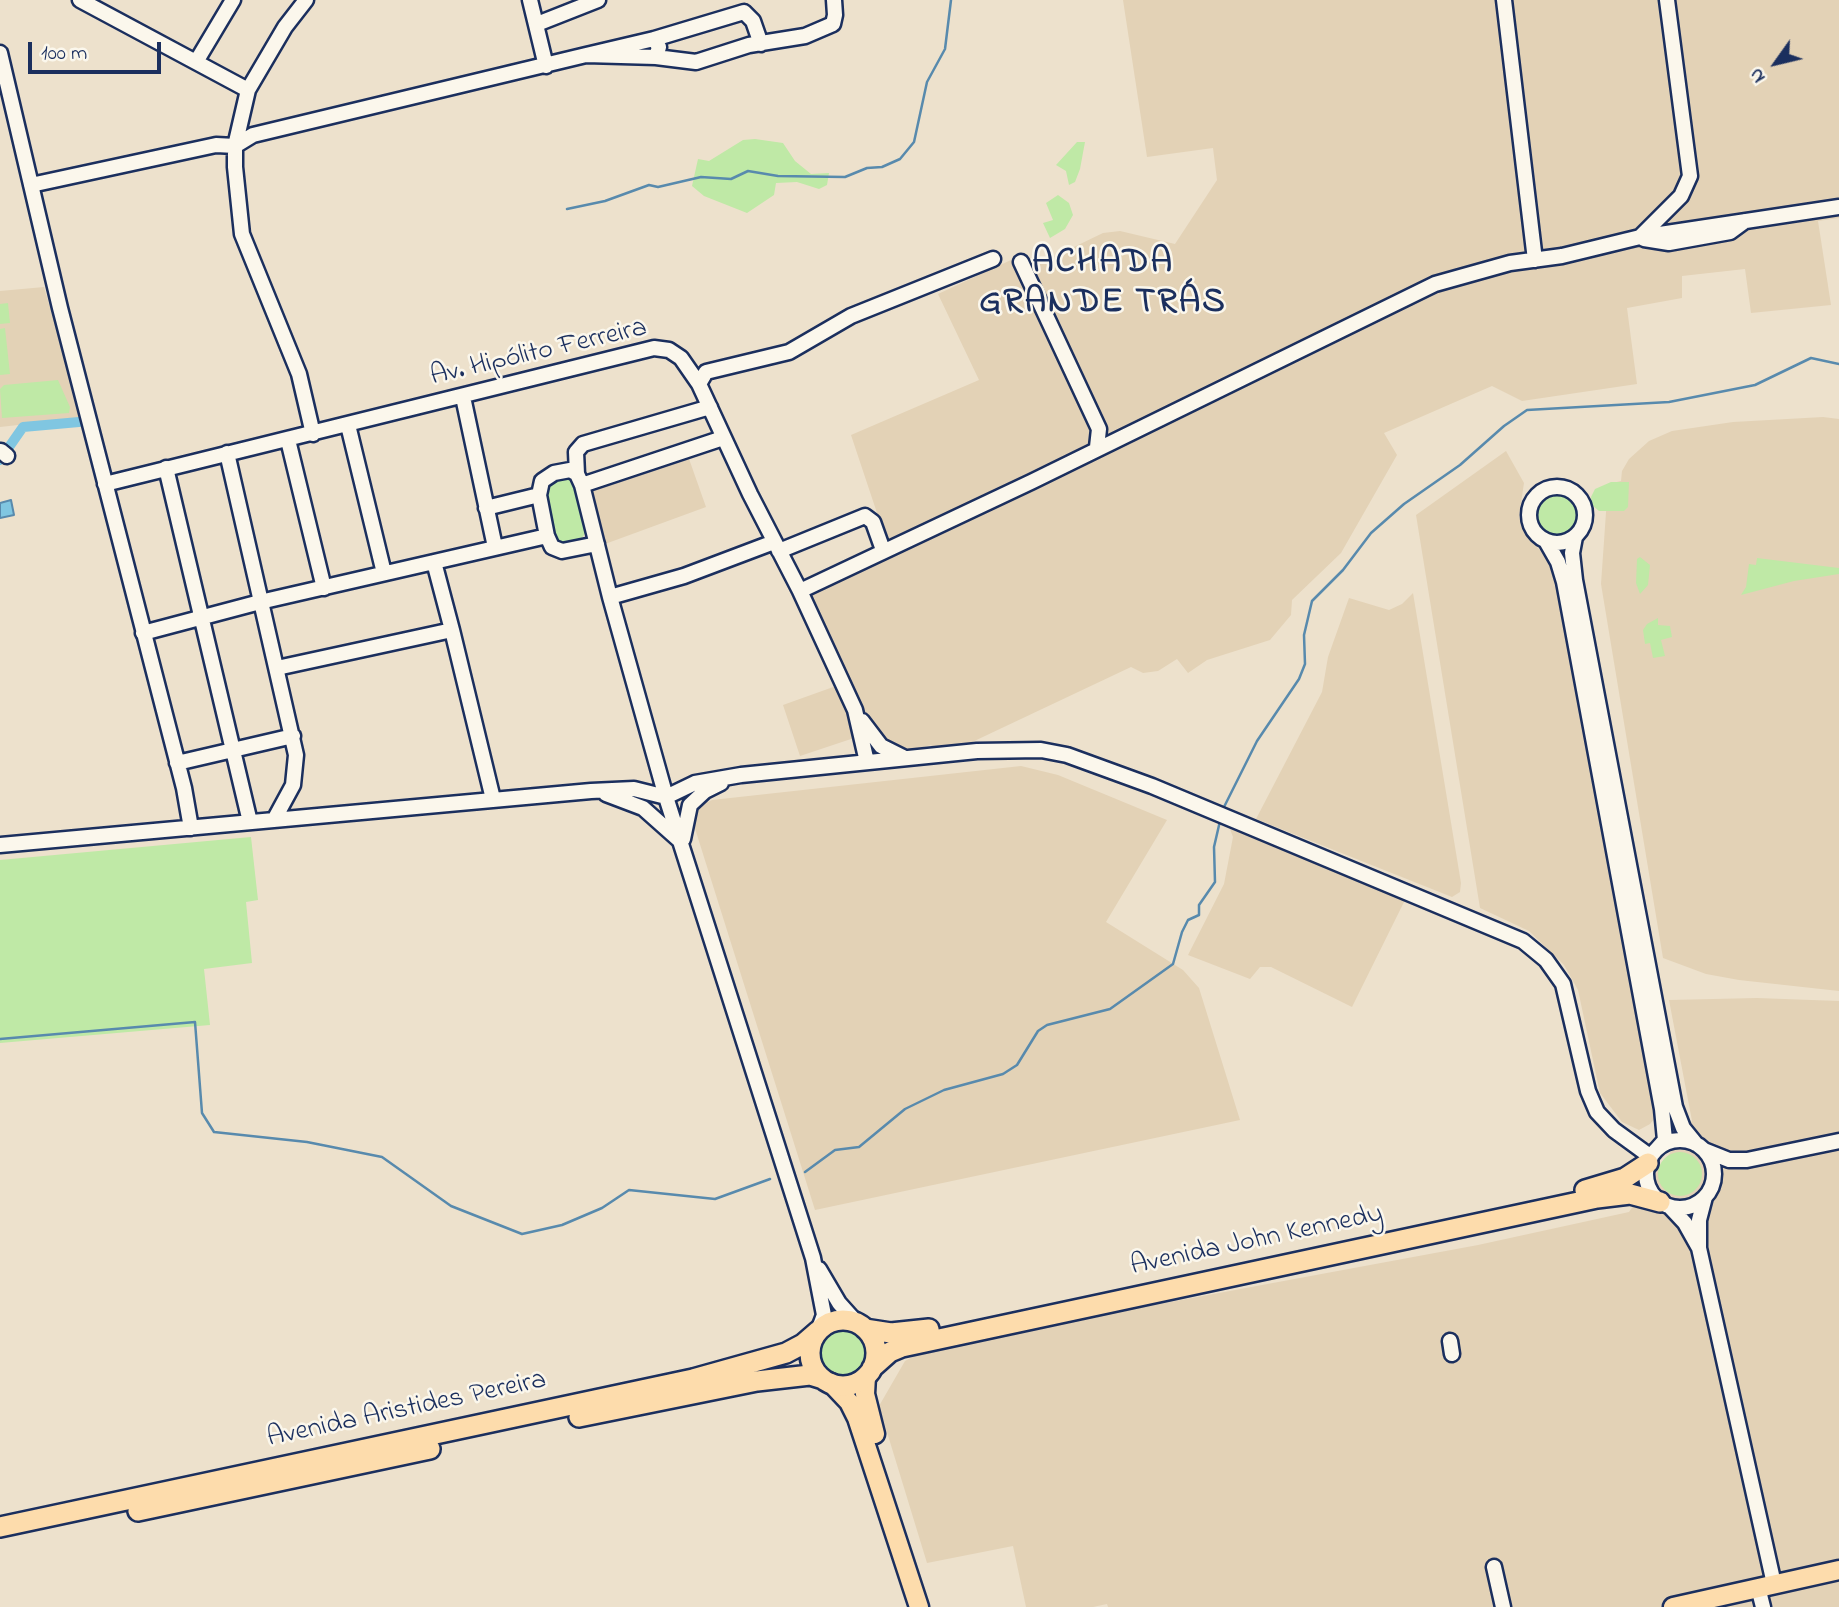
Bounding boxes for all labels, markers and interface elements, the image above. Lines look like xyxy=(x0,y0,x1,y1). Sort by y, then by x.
scale bar xyxy=(32,28,164,72)
north arrow xyxy=(1741,28,1811,98)
text: 100 m xyxy=(41,39,87,69)
text: N xyxy=(1743,62,1773,88)
district label: ACHADA GRANDE TRÁS xyxy=(981,244,1225,326)
street label: Av. Hipólito Ferreira xyxy=(427,313,651,395)
street label: Avenida John Kennedy xyxy=(1128,1199,1386,1285)
street label: Avenida Aristides Pereira xyxy=(264,1365,550,1457)

